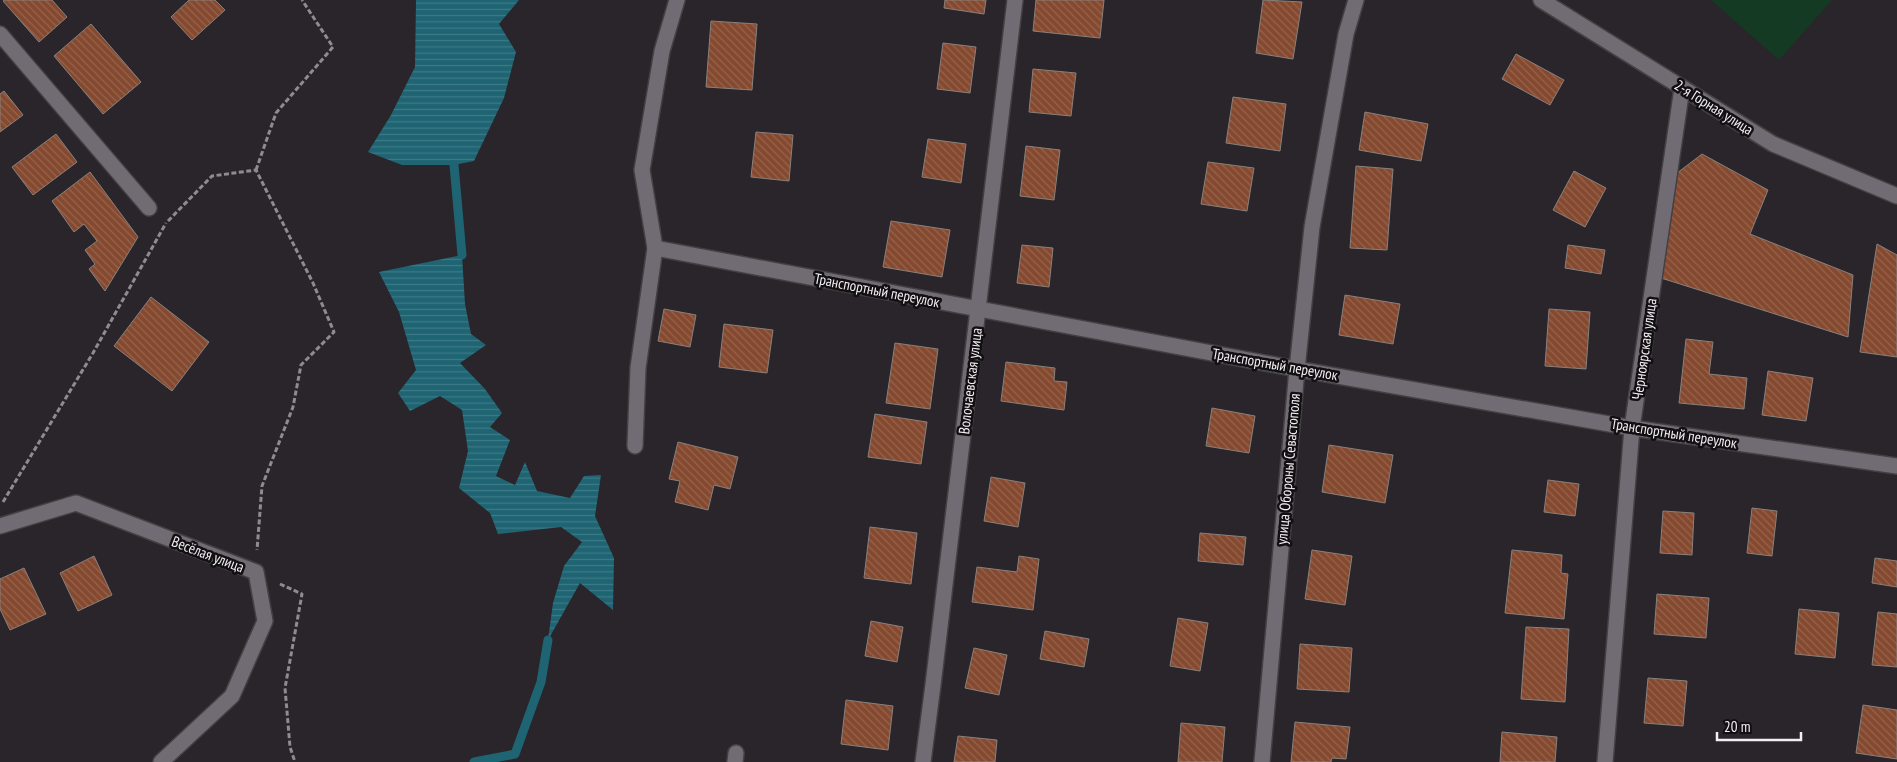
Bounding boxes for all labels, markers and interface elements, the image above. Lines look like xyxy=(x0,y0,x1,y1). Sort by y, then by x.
street label: 2-я Горная улица xyxy=(1671,75,1757,139)
street label: Транспортный переулок xyxy=(813,269,941,311)
street label: Черноярская улица xyxy=(1627,297,1661,401)
street label: Волочаевская улица xyxy=(954,327,986,435)
street label: Транспортный переулок xyxy=(1211,344,1339,384)
street label: улица Обороны Севастополя xyxy=(1272,392,1304,545)
street label: Транспортный переулок xyxy=(1610,414,1738,452)
street label: Весёлая улица xyxy=(169,532,247,576)
scale bar xyxy=(1717,710,1801,742)
text: 20 m xyxy=(1724,717,1750,736)

